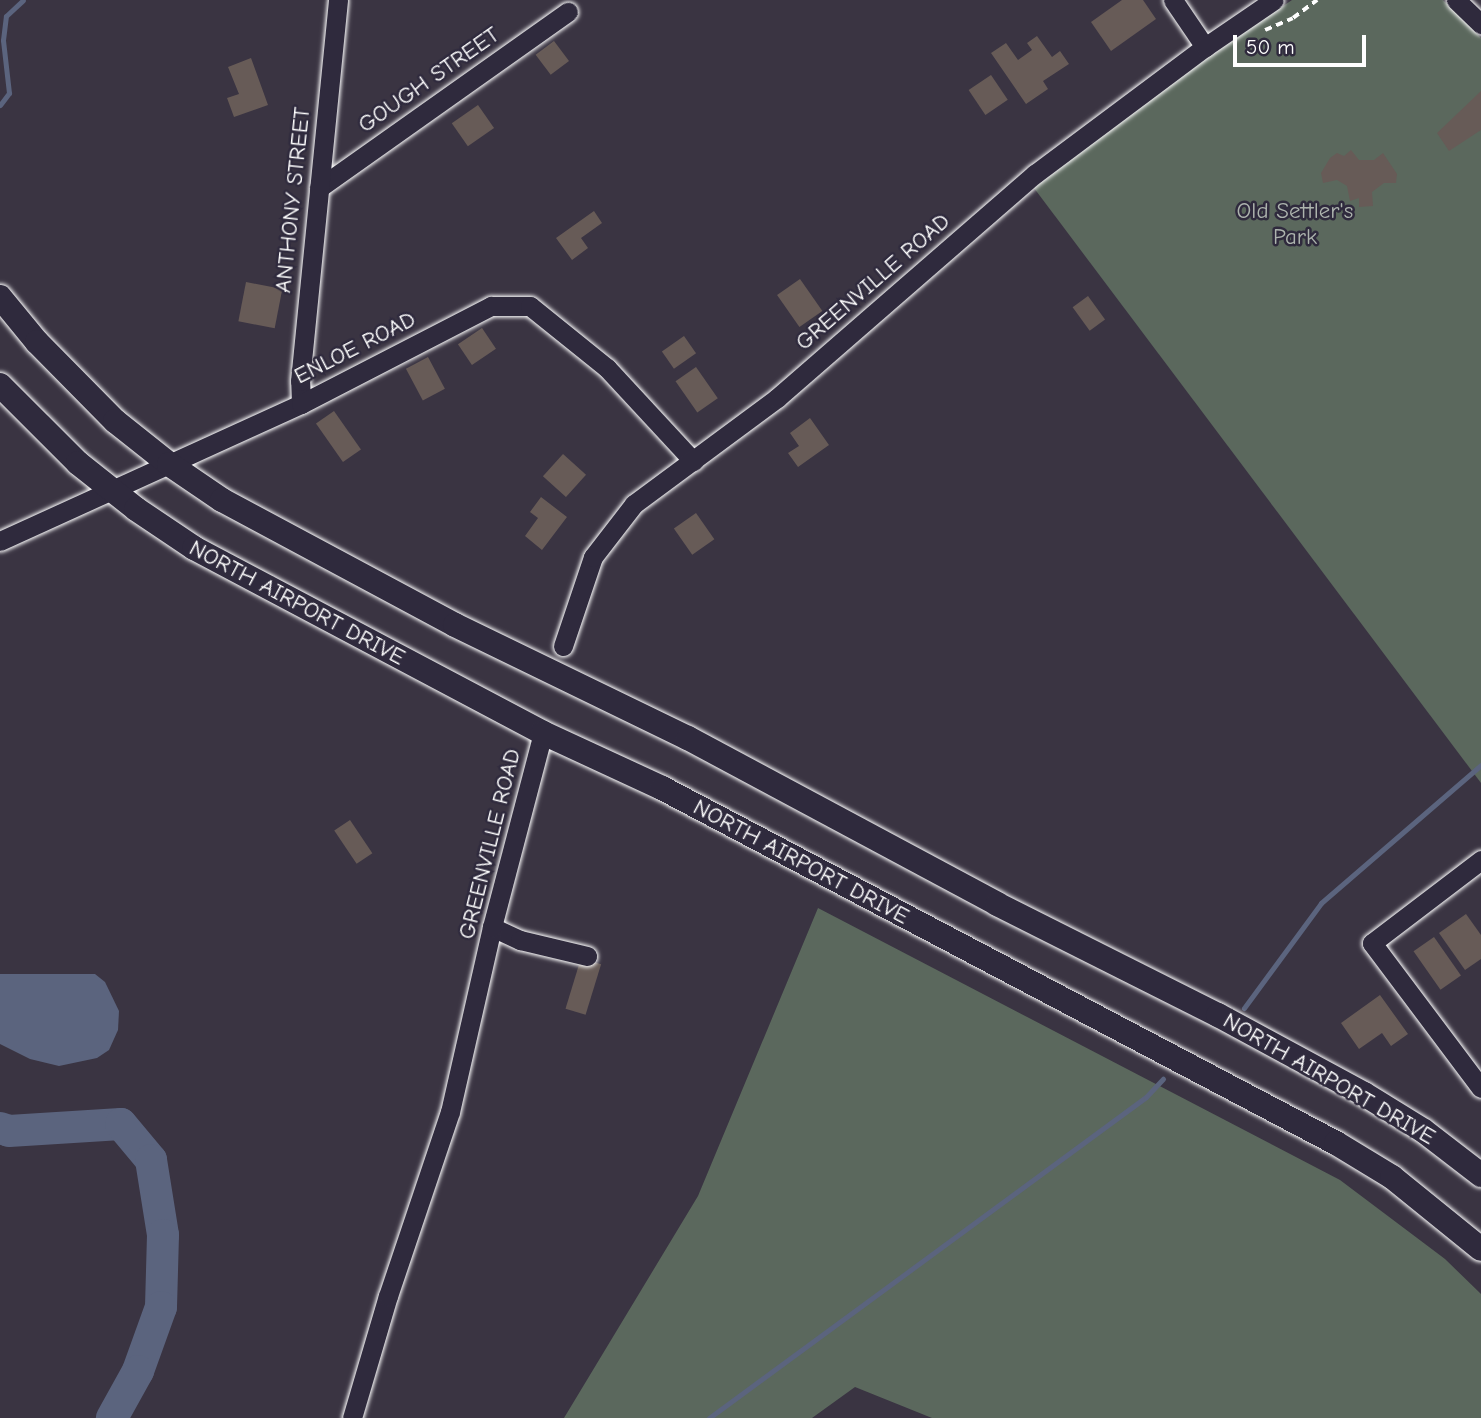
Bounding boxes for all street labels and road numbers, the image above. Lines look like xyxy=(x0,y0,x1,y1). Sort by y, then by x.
street label: GOUGH STREET xyxy=(353,21,505,139)
street label: ANTHONY STREET xyxy=(270,106,316,294)
street label: GREENVILLE ROAD xyxy=(790,208,956,356)
street label: ENLOE ROAD xyxy=(290,306,420,390)
street label: NORTH AIRPORT DRIVE xyxy=(184,534,410,672)
street label: GREENVILLE ROAD xyxy=(453,746,527,942)
street label: NORTH AIRPORT DRIVE xyxy=(688,793,914,931)
street label: NORTH AIRPORT DRIVE xyxy=(1218,1007,1440,1151)

